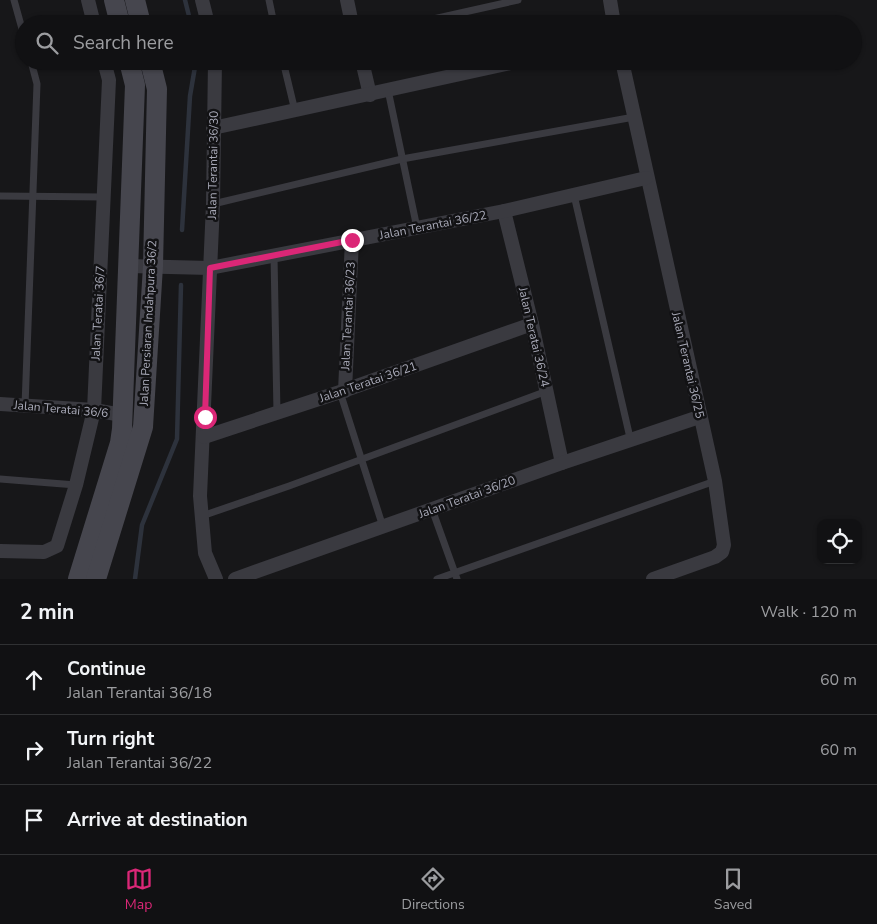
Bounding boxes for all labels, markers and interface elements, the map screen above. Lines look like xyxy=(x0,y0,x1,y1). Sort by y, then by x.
search box xyxy=(15,15,862,70)
icon: search xyxy=(33,29,61,57)
text: Search here xyxy=(73,30,174,56)
street label: Jalan Terantai 36/30 xyxy=(204,110,222,221)
street label: Jalan Terantai 36/22 xyxy=(377,207,488,243)
route end xyxy=(341,229,364,252)
street label: Jalan Persiaran Indahpura 36/2 xyxy=(136,240,160,407)
street label: Jalan Terantai 36/23 xyxy=(337,261,359,372)
street label: Jalan Teratai 36/7 xyxy=(87,265,108,362)
street label: Jalan Teratai 36/24 xyxy=(515,285,553,388)
street label: Jalan Terantai 36/25 xyxy=(668,309,708,420)
street label: Jalan Teratai 36/21 xyxy=(316,358,419,406)
street label: Jalan Teratai 36/6 xyxy=(12,397,109,421)
route start xyxy=(194,406,217,429)
street label: Jalan Teratai 36/20 xyxy=(415,472,518,522)
map controls xyxy=(817,519,862,564)
button: locate xyxy=(817,519,862,564)
text: 2 min xyxy=(20,598,74,626)
text: Walk · 120 m xyxy=(761,601,857,623)
text: Continue xyxy=(67,656,146,682)
icon: ahead xyxy=(20,666,48,694)
text: 60 m xyxy=(820,669,857,691)
text: Jalan Terantai 36/18 xyxy=(67,682,212,704)
text: Turn right xyxy=(67,726,154,752)
icon: right xyxy=(20,736,48,764)
text: 60 m xyxy=(820,739,857,761)
text: Jalan Terantai 36/22 xyxy=(67,752,212,774)
icon: arrive xyxy=(20,806,48,834)
text: Arrive at destination xyxy=(67,807,248,833)
tab: Map xyxy=(125,865,153,914)
tab: Directions xyxy=(402,865,465,914)
tab: Saved xyxy=(714,865,752,914)

